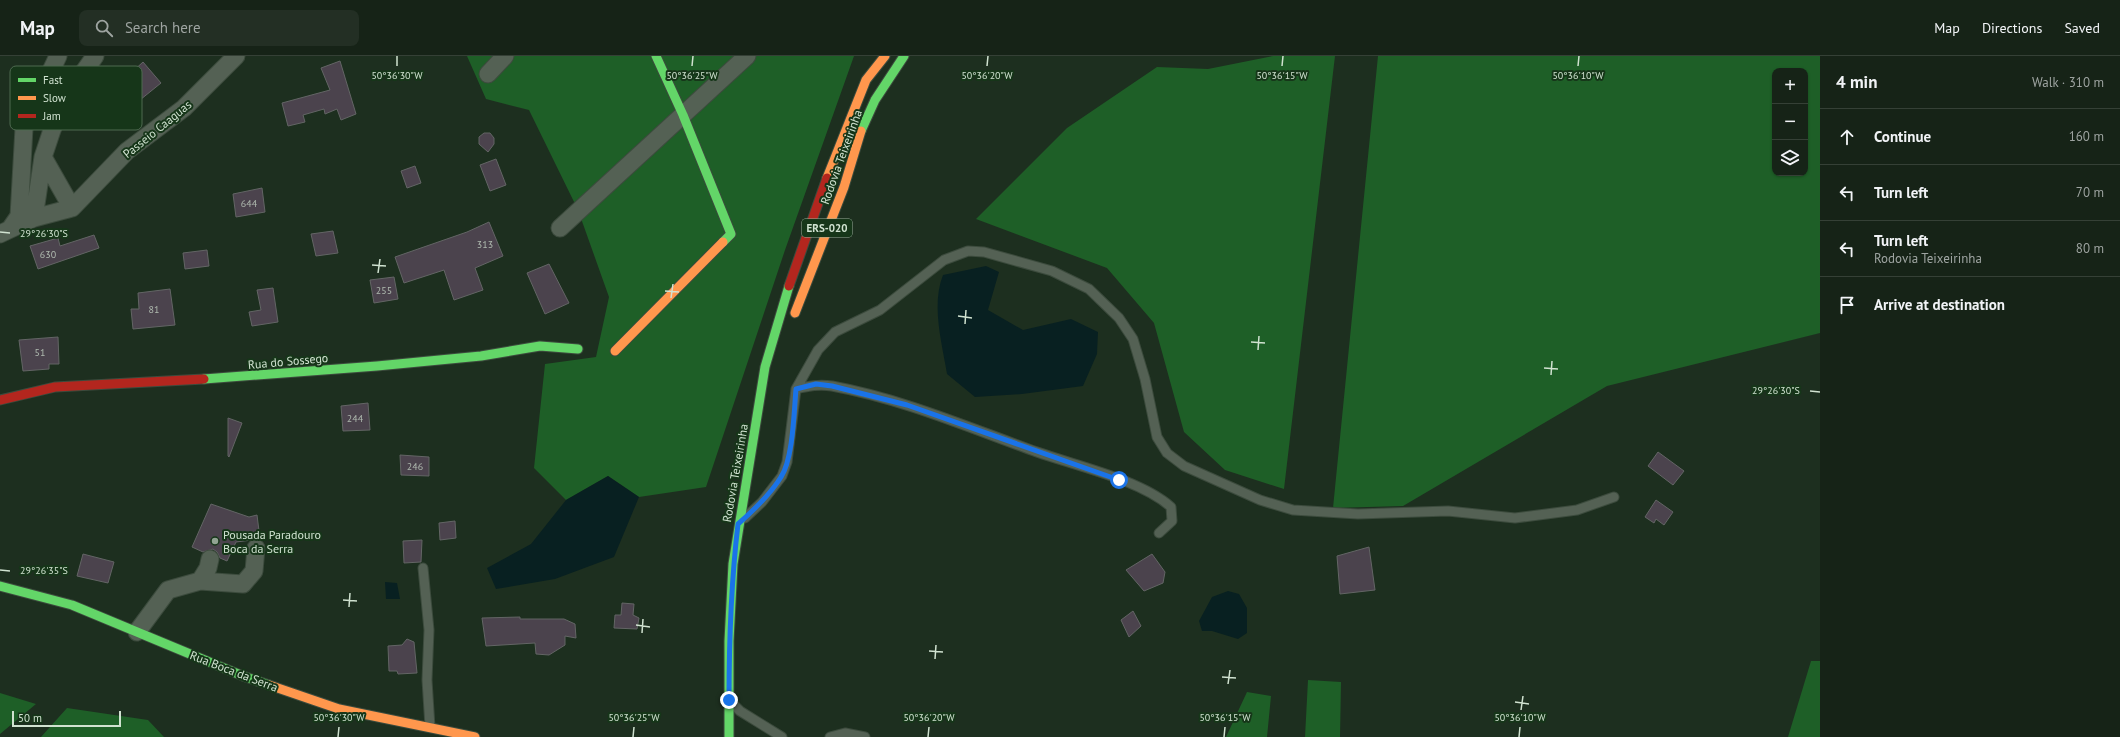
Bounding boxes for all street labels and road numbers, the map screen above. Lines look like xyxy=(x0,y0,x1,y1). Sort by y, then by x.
street label: Passeio Caaguas xyxy=(120,97,194,161)
street label: Rodovia Teixeirinha xyxy=(817,108,865,206)
road number: ERS-020 xyxy=(802,219,852,237)
street label: Rua do Sossego xyxy=(247,350,329,372)
street label: Rodovia Teixeirinha xyxy=(719,423,751,523)
street label: Rua Boca da Serra xyxy=(188,647,280,695)

